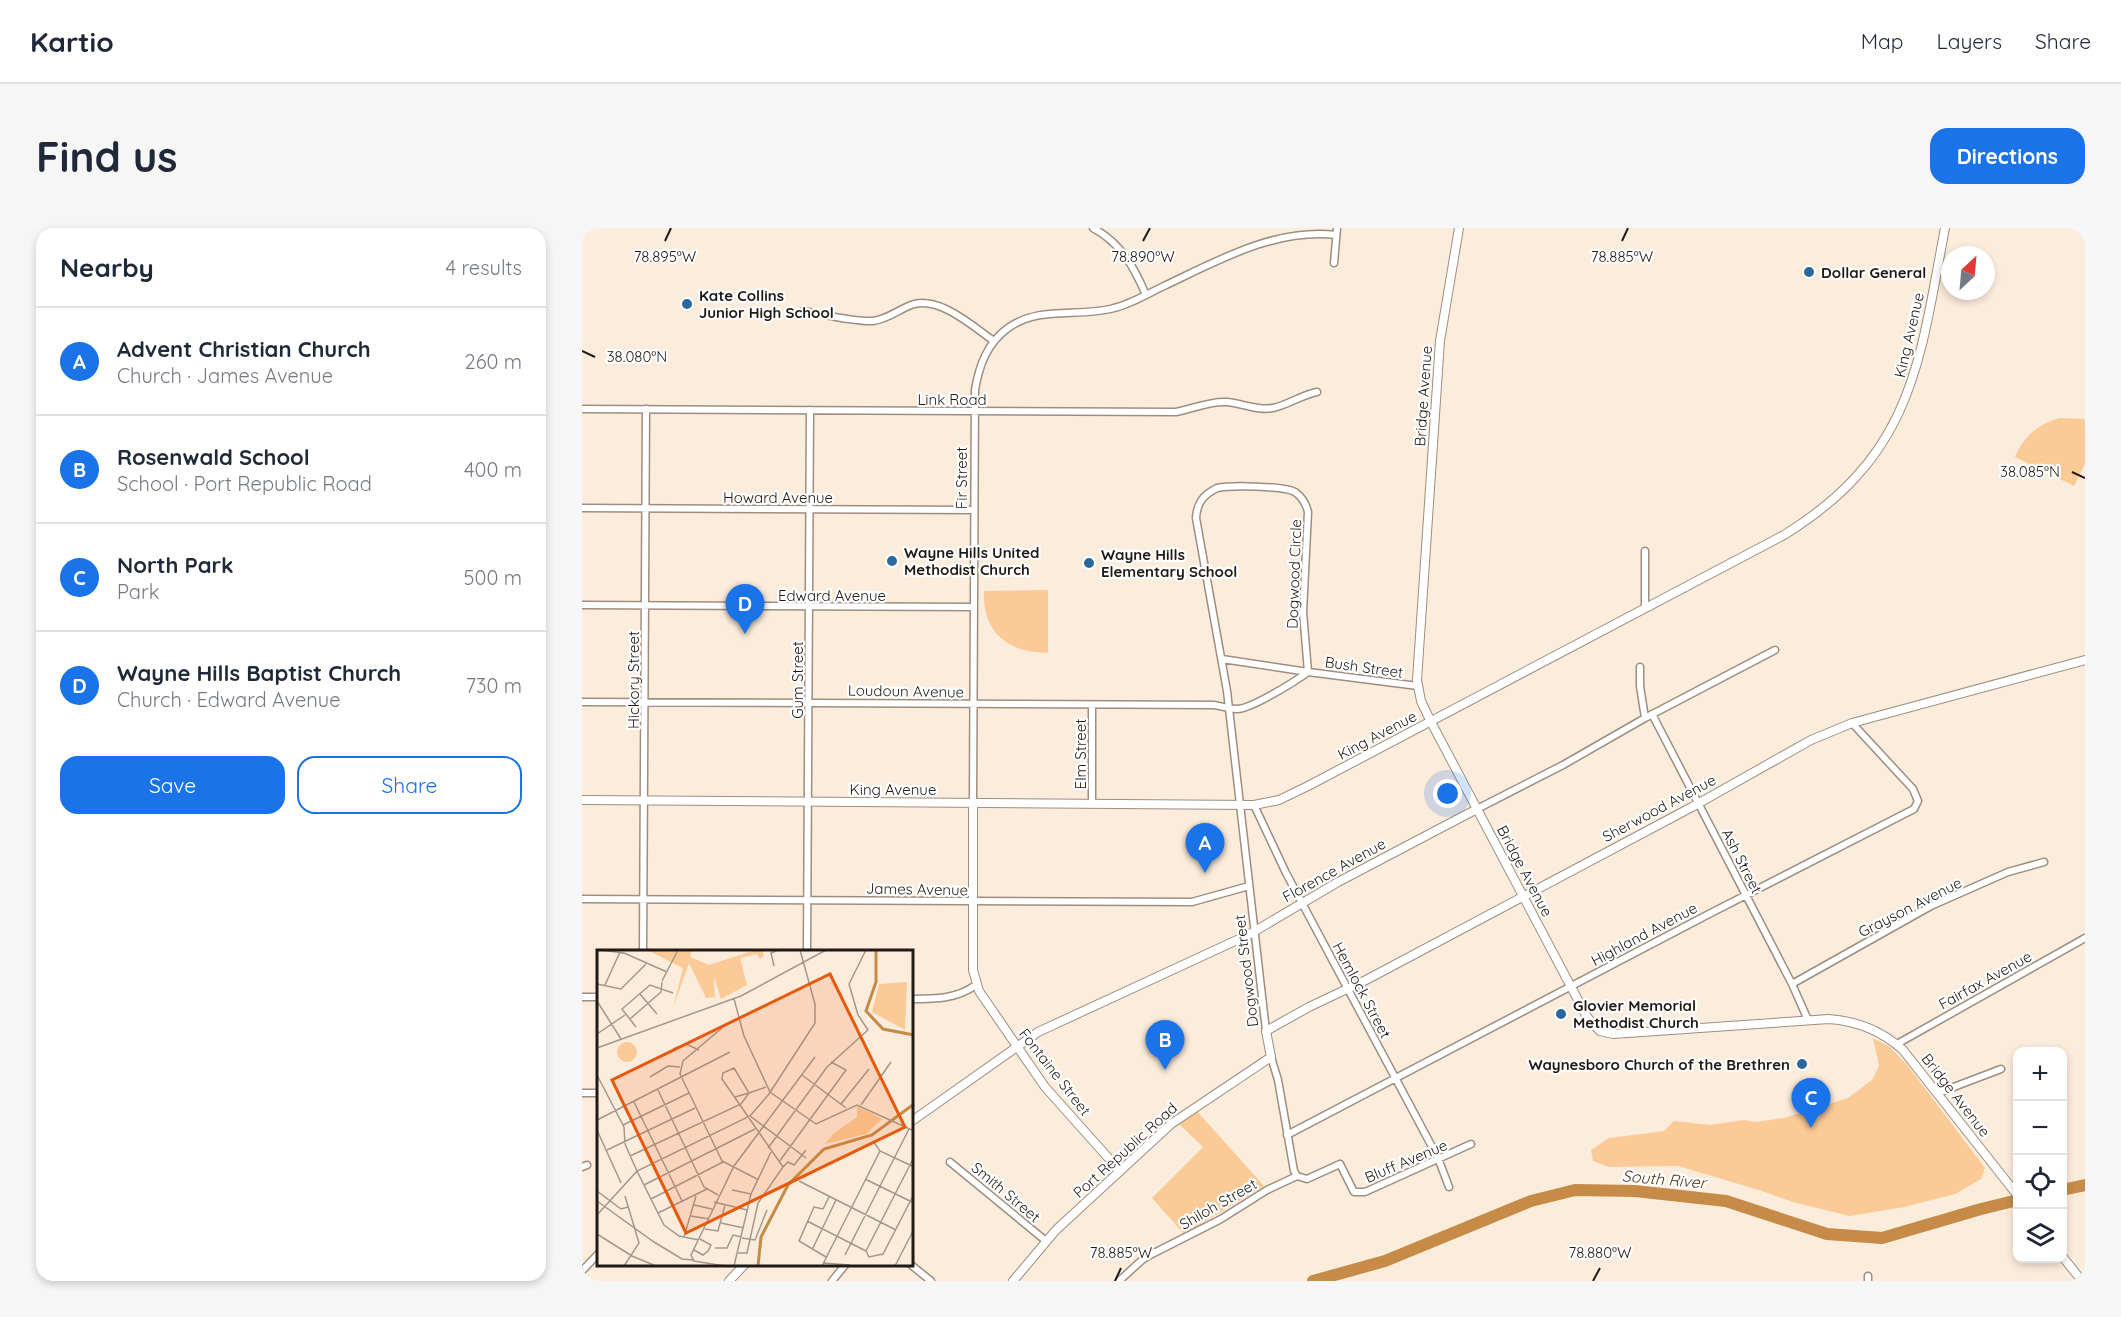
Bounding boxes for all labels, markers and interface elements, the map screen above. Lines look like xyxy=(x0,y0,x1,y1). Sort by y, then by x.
text: Kartio xyxy=(30,24,114,59)
text: Map xyxy=(1861,28,1904,54)
text: Layers xyxy=(1937,28,2002,54)
text: Share xyxy=(2035,28,2091,54)
button: Directions xyxy=(1930,128,2085,184)
text: Find us xyxy=(36,130,178,183)
north arrow xyxy=(1941,246,1995,300)
text: 78.895°W xyxy=(634,247,697,266)
text: 78.890°W xyxy=(1111,247,1175,266)
text: 78.885°W xyxy=(1591,247,1654,266)
text: Nearby xyxy=(60,251,154,284)
text: 4 results xyxy=(446,255,522,280)
place label: Dollar General xyxy=(1821,263,1926,282)
marker: Dollar General xyxy=(1802,265,1816,279)
place label: Kate Collins Junior High School xyxy=(699,286,834,322)
street label: King Avenue xyxy=(1890,291,1928,379)
marker: Kate Collins Junior High School xyxy=(680,297,694,311)
text: Advent Christian Church xyxy=(117,335,371,363)
street label: Bridge Avenue xyxy=(1410,345,1436,447)
text: 38.080°N xyxy=(607,347,667,366)
text: A xyxy=(73,349,86,374)
text: 260 m xyxy=(465,349,522,374)
text: Church · James Avenue xyxy=(117,363,333,388)
street label: Link Road xyxy=(917,390,987,409)
text: Rosenwald School xyxy=(117,443,310,471)
street label: Fir Street xyxy=(952,447,971,509)
text: B xyxy=(73,457,86,482)
text: 400 m xyxy=(464,457,522,482)
text: 38.085°N xyxy=(2000,462,2060,481)
text: School · Port Republic Road xyxy=(117,471,372,496)
street label: Howard Avenue xyxy=(723,488,833,507)
street label: Dogwood Circle xyxy=(1283,519,1305,629)
place label: Wayne Hills United Methodist Church xyxy=(904,543,1039,579)
place label: Wayne Hills Elementary School xyxy=(1101,545,1237,581)
text: North Park xyxy=(117,551,234,579)
marker: Wayne Hills United Methodist Church xyxy=(885,554,899,568)
marker: Wayne Hills Elementary School xyxy=(1082,556,1096,570)
text: C xyxy=(73,565,86,590)
text: 500 m xyxy=(464,565,522,590)
text: Park xyxy=(117,579,159,604)
pin: D xyxy=(726,584,764,634)
street label: Edward Avenue xyxy=(778,586,886,605)
street label: Hickory Street xyxy=(624,631,643,729)
street label: Gum Street xyxy=(788,641,807,719)
street label: Bush Street xyxy=(1324,652,1404,682)
text: Wayne Hills Baptist Church xyxy=(117,659,401,687)
text: D xyxy=(72,673,87,698)
text: 730 m xyxy=(466,673,522,698)
street label: Loudoun Avenue xyxy=(848,680,964,702)
text: Church · Edward Avenue xyxy=(117,687,340,712)
street label: King Avenue xyxy=(1334,706,1420,764)
street label: Elm Street xyxy=(1071,719,1090,789)
button: Save xyxy=(60,756,285,814)
button: Share xyxy=(297,756,522,814)
street label: Sherwood Avenue xyxy=(1599,770,1719,846)
your location xyxy=(1433,779,1462,808)
street label: King Avenue xyxy=(850,780,936,799)
street label: Bridge Avenue xyxy=(1493,822,1557,920)
pin: A xyxy=(1186,824,1224,873)
street label: Ash Street xyxy=(1718,825,1766,897)
street label: Florence Avenue xyxy=(1279,834,1389,906)
street label: Grayson Avenue xyxy=(1855,873,1965,941)
street label: James Avenue xyxy=(866,879,968,899)
street label: Highland Avenue xyxy=(1588,898,1700,970)
street label: Dogwood Street xyxy=(1230,914,1262,1028)
street label: Hemlock Street xyxy=(1329,939,1395,1041)
street label: Fairfax Avenue xyxy=(1935,947,2035,1013)
inset map xyxy=(597,950,914,1266)
place label: Glovier Memorial Methodist Church xyxy=(1573,996,1699,1032)
marker: Glovier Memorial Methodist Church xyxy=(1554,1007,1568,1021)
pin: B xyxy=(1146,1020,1184,1070)
street label: Fontaine Street xyxy=(1015,1025,1095,1119)
map controls xyxy=(2013,1047,2067,1263)
button: + xyxy=(2013,1047,2067,1101)
street label: Bridge Avenue xyxy=(1917,1049,1995,1141)
place label: Waynesboro Church of the Brethren xyxy=(1528,1055,1790,1074)
marker: Waynesboro Church of the Brethren xyxy=(1795,1057,1809,1071)
pin: C xyxy=(1792,1078,1830,1128)
street label: Port Republic Road xyxy=(1069,1098,1181,1202)
button: − xyxy=(2013,1101,2067,1155)
street label: Bluff Avenue xyxy=(1362,1135,1450,1187)
button: locate xyxy=(2013,1155,2067,1209)
street label: Smith Street xyxy=(968,1158,1044,1226)
water label: South River xyxy=(1621,1165,1709,1193)
street label: Shiloh Street xyxy=(1176,1174,1260,1234)
button: layers xyxy=(2013,1209,2067,1263)
text: 78.885°W xyxy=(1090,1243,1153,1262)
text: 78.880°W xyxy=(1568,1243,1632,1262)

